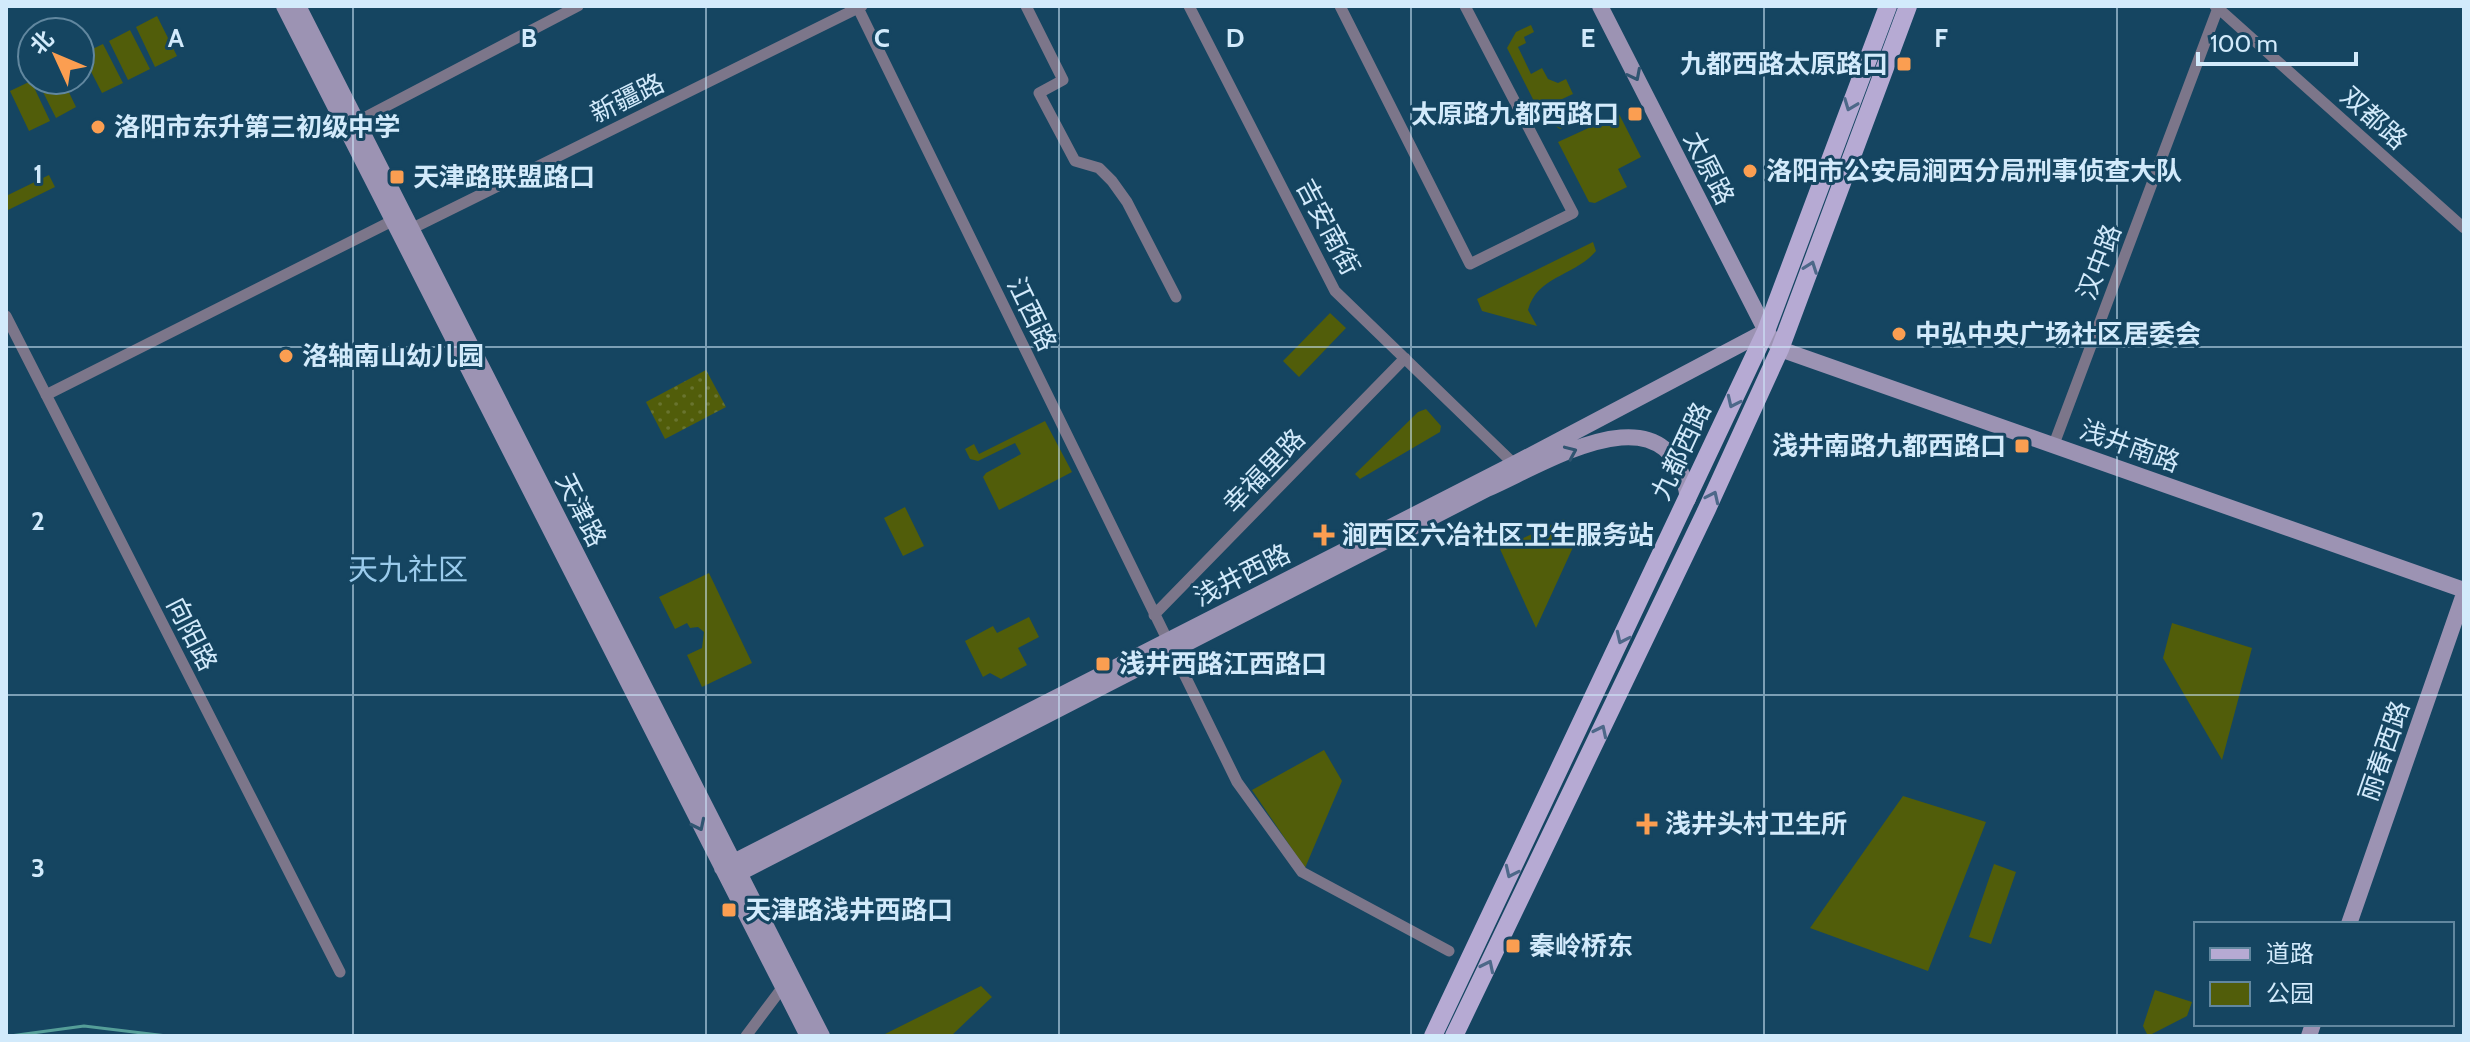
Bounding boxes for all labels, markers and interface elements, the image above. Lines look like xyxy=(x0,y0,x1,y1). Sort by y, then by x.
north arrow xyxy=(16,16,96,96)
scale bar xyxy=(2198,16,2356,66)
text: A xyxy=(168,22,185,54)
text: B xyxy=(521,22,537,54)
text: C xyxy=(874,22,890,54)
text: D xyxy=(1226,22,1244,54)
text: E xyxy=(1581,22,1595,54)
text: F xyxy=(1934,22,1948,54)
text: 北 xyxy=(25,25,59,60)
text: 100 m xyxy=(2210,29,2278,58)
place label: 九都西路太原路口 xyxy=(1680,48,1888,80)
marker: 九都西路太原路口 xyxy=(1895,55,1913,73)
street label: 新疆路 xyxy=(585,67,669,129)
one-way arrow xyxy=(1625,67,1641,82)
street label: 双都路 xyxy=(2334,80,2414,156)
one-way arrow xyxy=(1844,97,1860,111)
place label: 太原路九都西路口 xyxy=(1411,98,1619,130)
marker: 太原路九都西路口 xyxy=(1626,105,1644,123)
place label: 洛阳市东升第三初级中学 xyxy=(114,111,400,143)
marker: 洛阳市东升第三初级中学 xyxy=(89,118,107,136)
street label: 太原路 xyxy=(1677,126,1741,210)
place label: 洛阳市公安局涧西分局刑事侦查大队 xyxy=(1766,155,2182,187)
text: 1 xyxy=(33,158,43,190)
place label: 天津路联盟路口 xyxy=(413,161,595,193)
marker: 洛阳市公安局涧西分局刑事侦查大队 xyxy=(1741,162,1759,180)
marker: 天津路联盟路口 xyxy=(388,168,406,186)
street label: 吉安南街 xyxy=(1289,174,1367,280)
street label: 汉中路 xyxy=(2070,220,2128,304)
one-way arrow xyxy=(1801,261,1818,275)
street label: 江西路 xyxy=(1001,272,1063,356)
place label: 中弘中央广场社区居委会 xyxy=(1915,318,2201,350)
marker: 中弘中央广场社区居委会 xyxy=(1890,325,1908,343)
place label: 洛轴南山幼儿园 xyxy=(302,340,484,372)
marker: 洛轴南山幼儿园 xyxy=(277,347,295,365)
one-way arrow xyxy=(1726,394,1742,408)
street label: 九都西路 xyxy=(1645,397,1717,505)
street label: 浅井南路 xyxy=(2076,413,2184,479)
street label: 幸福里路 xyxy=(1216,422,1312,520)
place label: 浅井南路九都西路口 xyxy=(1772,430,2006,462)
marker: 浅井南路九都西路口 xyxy=(2013,437,2031,455)
one-way arrow xyxy=(1563,446,1577,462)
street label: 天津路 xyxy=(549,468,613,552)
one-way arrow xyxy=(1703,490,1719,505)
text: 2 xyxy=(31,505,45,537)
place label: 涧西区六冶社区卫生服务站 xyxy=(1342,519,1654,551)
marker: 涧西区六冶社区卫生服务站 xyxy=(1313,524,1335,546)
street label: 浅井西路 xyxy=(1188,537,1296,613)
district label: 天九社区 xyxy=(348,551,468,588)
street label: 向阳路 xyxy=(160,592,224,676)
one-way arrow xyxy=(1616,629,1632,644)
place label: 浅井西路江西路口 xyxy=(1119,648,1327,680)
marker: 浅井西路江西路口 xyxy=(1094,655,1112,673)
street label: 丽春西路 xyxy=(2352,697,2416,805)
one-way arrow xyxy=(1591,725,1607,740)
place label: 浅井头村卫生所 xyxy=(1665,808,1847,840)
marker: 浅井头村卫生所 xyxy=(1636,813,1658,835)
one-way arrow xyxy=(689,817,705,831)
text: 3 xyxy=(31,852,45,884)
one-way arrow xyxy=(1505,864,1521,879)
place label: 天津路浅井西路口 xyxy=(745,894,953,926)
marker: 天津路浅井西路口 xyxy=(720,901,738,919)
legend xyxy=(2194,922,2454,1026)
place label: 秦岭桥东 xyxy=(1529,930,1633,962)
marker: 秦岭桥东 xyxy=(1504,937,1522,955)
text: 道路 xyxy=(2266,939,2314,968)
one-way arrow xyxy=(1478,959,1494,974)
text: 公园 xyxy=(2266,979,2314,1008)

